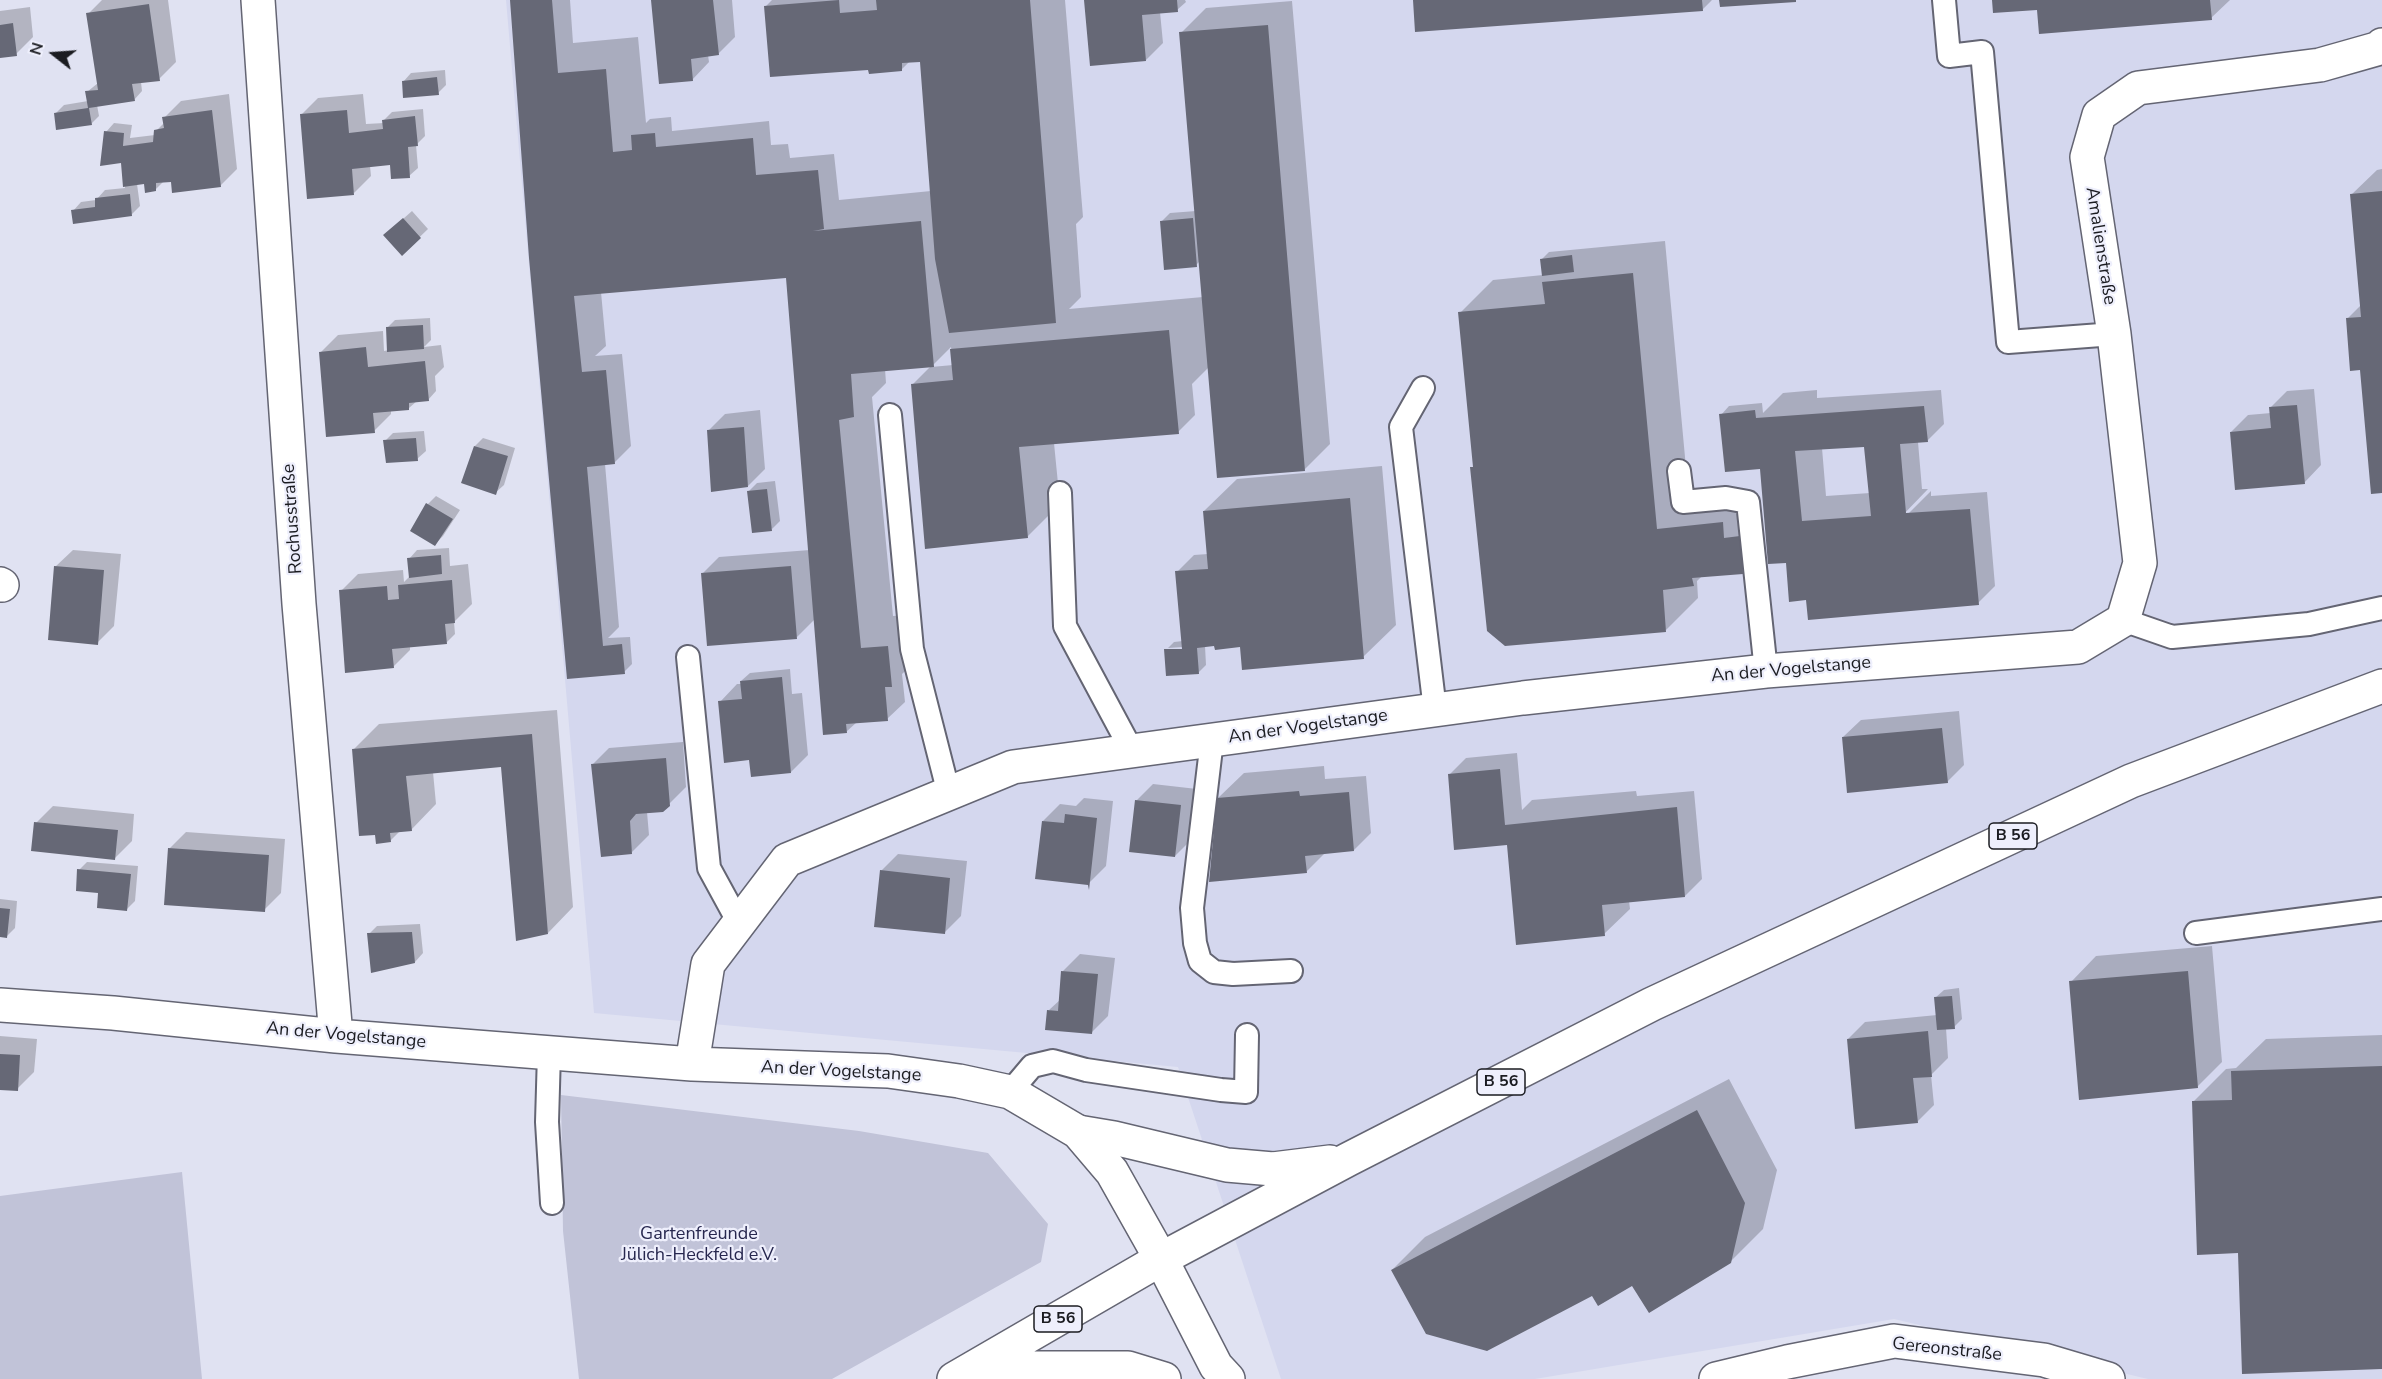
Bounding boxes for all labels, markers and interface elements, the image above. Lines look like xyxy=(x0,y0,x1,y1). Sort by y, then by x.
north arrow xyxy=(24,24,84,84)
text: N xyxy=(25,40,49,58)
street label: Amalienstraße xyxy=(2080,186,2120,306)
street label: Rochusstraße xyxy=(278,463,308,575)
street label: An der Vogelstange xyxy=(1710,652,1872,688)
street label: An der Vogelstange xyxy=(1227,705,1389,749)
road number: B 56 xyxy=(1989,823,2037,849)
street label: An der Vogelstange xyxy=(265,1018,427,1054)
street label: An der Vogelstange xyxy=(760,1057,922,1087)
road number: B 56 xyxy=(1477,1069,1525,1095)
park label: Gartenfreunde Jülich-Heckfeld e.V. xyxy=(621,1224,777,1266)
road number: B 56 xyxy=(1034,1306,1082,1332)
street label: Gereonstraße xyxy=(1891,1334,2003,1366)

